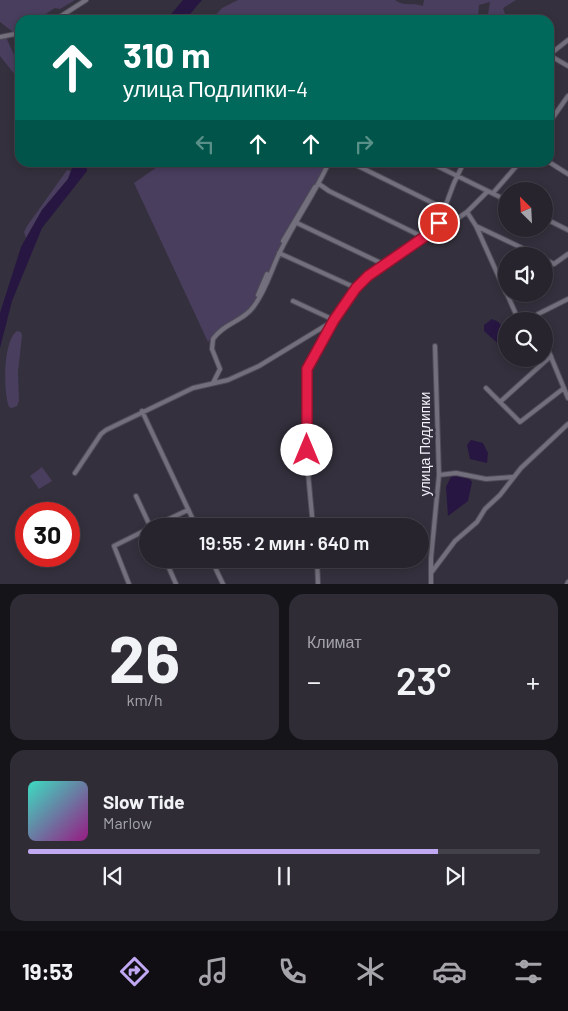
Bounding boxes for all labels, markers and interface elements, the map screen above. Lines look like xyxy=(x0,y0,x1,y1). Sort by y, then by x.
text: 310 m xyxy=(123,33,210,75)
icon: ahead xyxy=(40,35,105,100)
text: улица Подлипки-4 xyxy=(123,75,308,101)
icon: left xyxy=(191,130,219,158)
icon: ahead xyxy=(244,130,272,158)
icon: ahead xyxy=(297,130,325,158)
icon: right xyxy=(350,130,378,158)
north arrow xyxy=(498,182,552,238)
map controls xyxy=(498,182,553,367)
pin xyxy=(418,202,460,244)
icon: arrive xyxy=(425,209,453,237)
button: sound xyxy=(498,247,553,302)
button: search xyxy=(498,312,553,367)
street label: улица Подлипки xyxy=(416,392,433,496)
position arrow xyxy=(280,423,332,475)
speed limit sign: 30 xyxy=(15,502,80,567)
text: 19:55 · 2 мин · 640 m xyxy=(199,531,369,554)
text: 26 xyxy=(109,618,180,696)
text: Климат xyxy=(307,632,361,651)
text: 23° xyxy=(396,657,451,703)
text: − xyxy=(307,664,321,698)
text: + xyxy=(526,664,540,698)
text: km/h xyxy=(126,690,163,709)
text: Slow Tide xyxy=(103,790,185,813)
text: Marlow xyxy=(103,813,152,832)
icon: previous xyxy=(99,862,127,890)
icon: pause xyxy=(270,862,298,890)
icon: next xyxy=(441,862,469,890)
icon: directions xyxy=(117,954,152,989)
icon: music xyxy=(196,954,231,989)
icon: phone xyxy=(275,954,310,989)
icon: climate xyxy=(353,954,388,989)
icon: car xyxy=(432,954,467,989)
icon: filters xyxy=(511,954,546,989)
text: 19:53 xyxy=(22,958,73,984)

